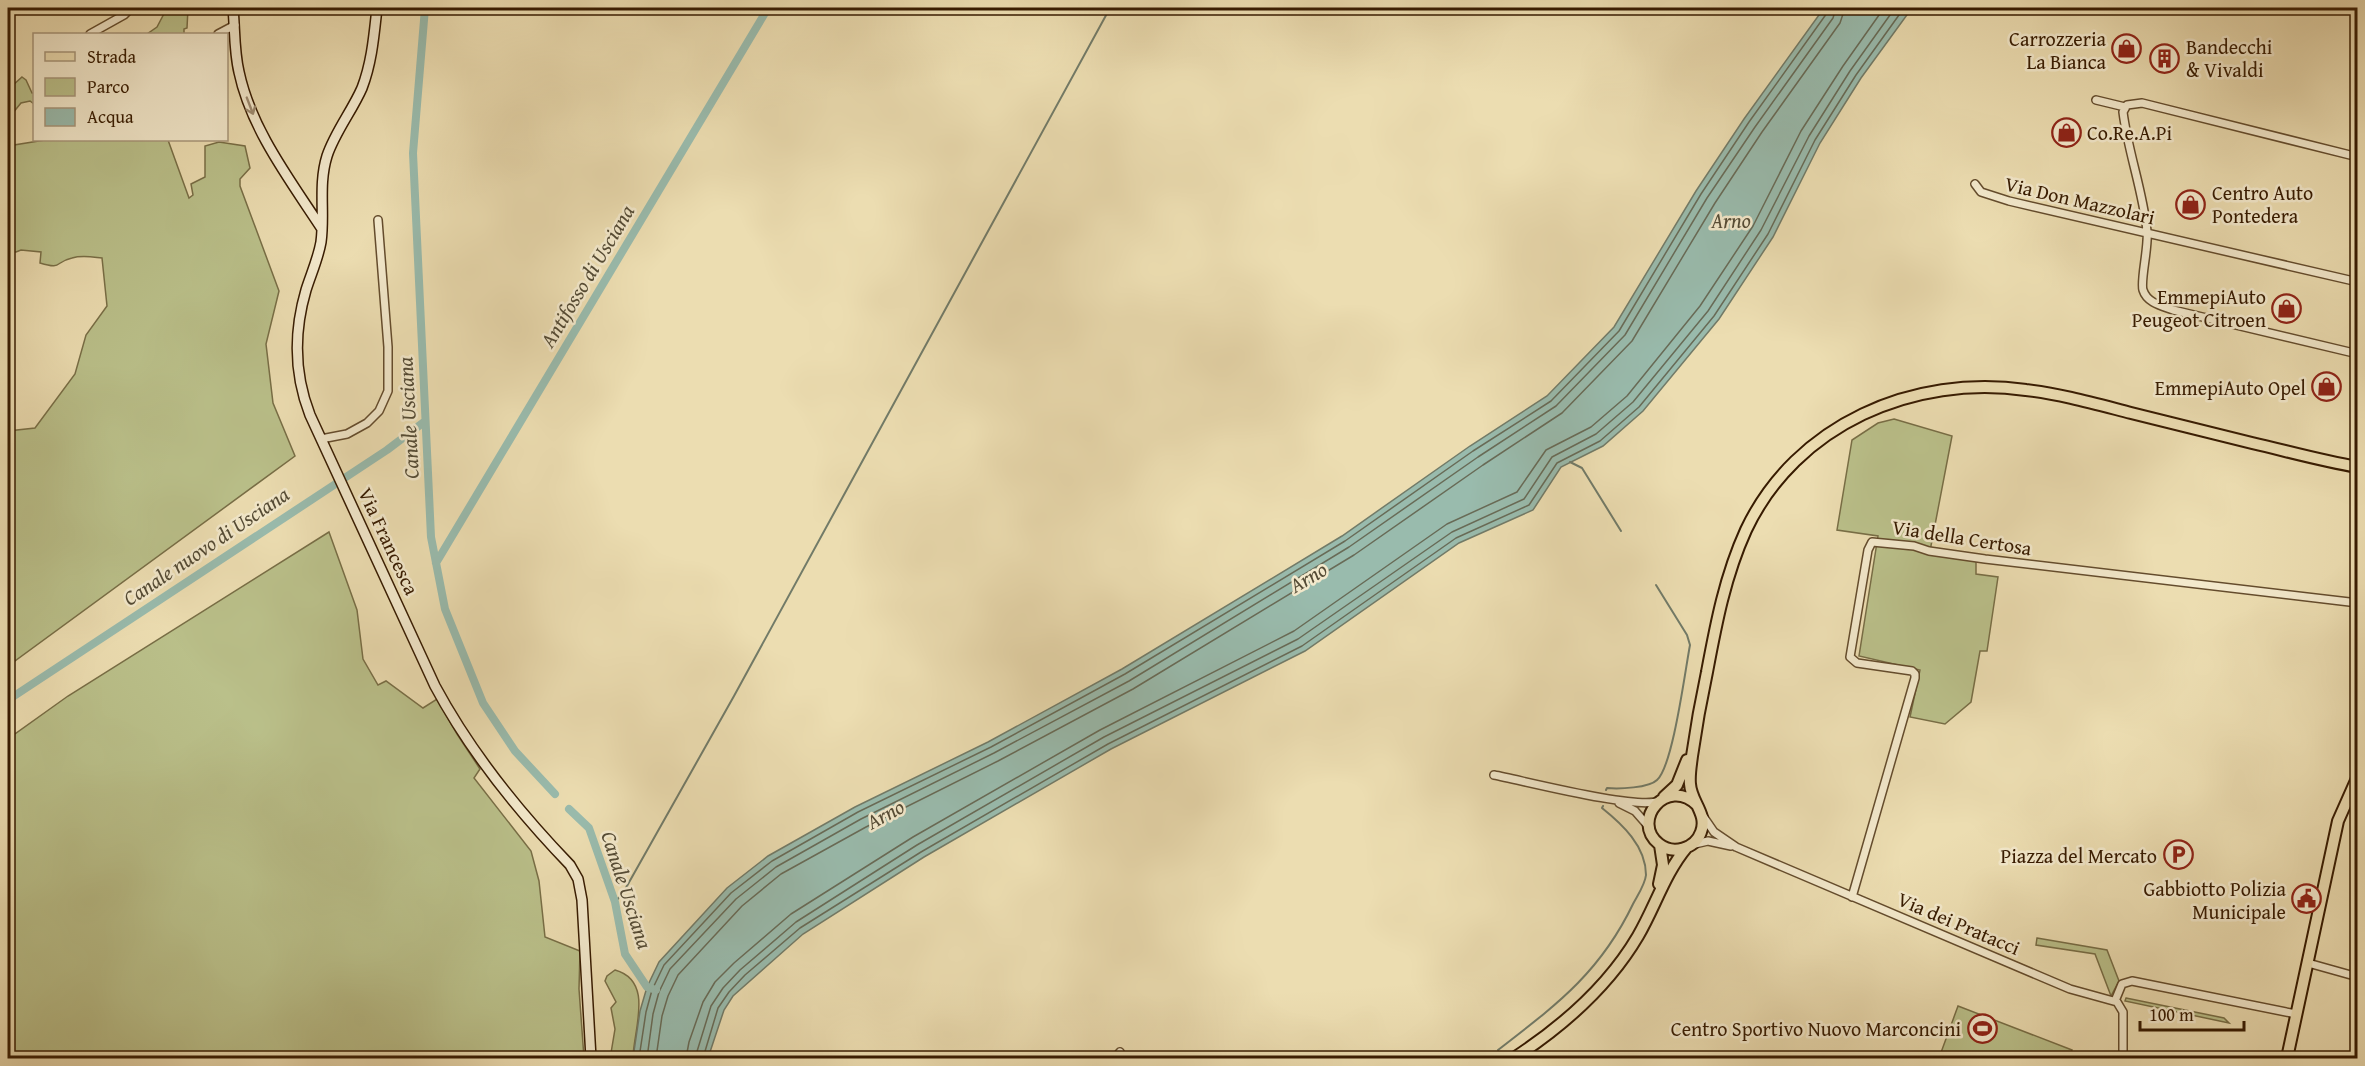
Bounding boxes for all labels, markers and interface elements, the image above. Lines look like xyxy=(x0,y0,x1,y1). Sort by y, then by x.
place label: Carrozzeria La Bianca xyxy=(2009,24,2107,76)
place label: Bandecchi & Vivaldi xyxy=(2186,32,2273,84)
legend xyxy=(33,33,228,141)
shop icon: Carrozzeria La Bianca xyxy=(2111,33,2143,65)
building icon: Bandecchi & Vivaldi xyxy=(2149,42,2181,74)
text: Strada xyxy=(87,43,137,70)
text: Parco xyxy=(87,73,130,100)
one-way arrow xyxy=(245,96,256,115)
text: Acqua xyxy=(87,103,134,130)
shop icon: Co.Re.A.Pi xyxy=(2050,116,2082,148)
place label: Co.Re.A.Pi xyxy=(2087,118,2172,147)
street label: Via Don Mazzolari xyxy=(2002,169,2158,231)
place label: Centro Auto Pontedera xyxy=(2212,178,2313,230)
shop icon: Centro Auto Pontedera xyxy=(2175,188,2207,220)
water label: Antifosso di Usciana xyxy=(532,198,642,354)
water label: Arno xyxy=(1710,205,1751,236)
place label: EmmepiAuto Peugeot Citroen xyxy=(2132,282,2266,334)
shop icon: EmmepiAuto Peugeot Citroen xyxy=(2271,292,2303,324)
water label: Canale Usciana xyxy=(389,356,427,480)
shop icon: EmmepiAuto Opel xyxy=(2311,371,2343,403)
place label: EmmepiAuto Opel xyxy=(2155,373,2306,402)
water label: Canale nuovo di Usciana xyxy=(117,479,296,613)
street label: Via Francesca xyxy=(351,482,427,600)
street label: Via della Certosa xyxy=(1890,512,2034,562)
water label: Arno xyxy=(1282,554,1333,601)
water label: Arno xyxy=(859,791,910,838)
water label: Canale Usciana xyxy=(593,827,661,953)
parking icon: Piazza del Mercato xyxy=(2162,839,2194,871)
place label: Piazza del Mercato xyxy=(2000,841,2157,870)
place label: Gabbiotto Polizia Municipale xyxy=(2144,874,2287,926)
public building icon: Gabbiotto Polizia Municipale xyxy=(2291,883,2323,915)
street label: Via dei Pratacci xyxy=(1893,884,2025,962)
scale bar xyxy=(2140,994,2244,1032)
text: 100 m xyxy=(2149,1001,2194,1028)
sports icon: Centro Sportivo Nuovo Marconcini xyxy=(1966,1012,1998,1044)
place label: Centro Sportivo Nuovo Marconcini xyxy=(1671,1014,1961,1043)

